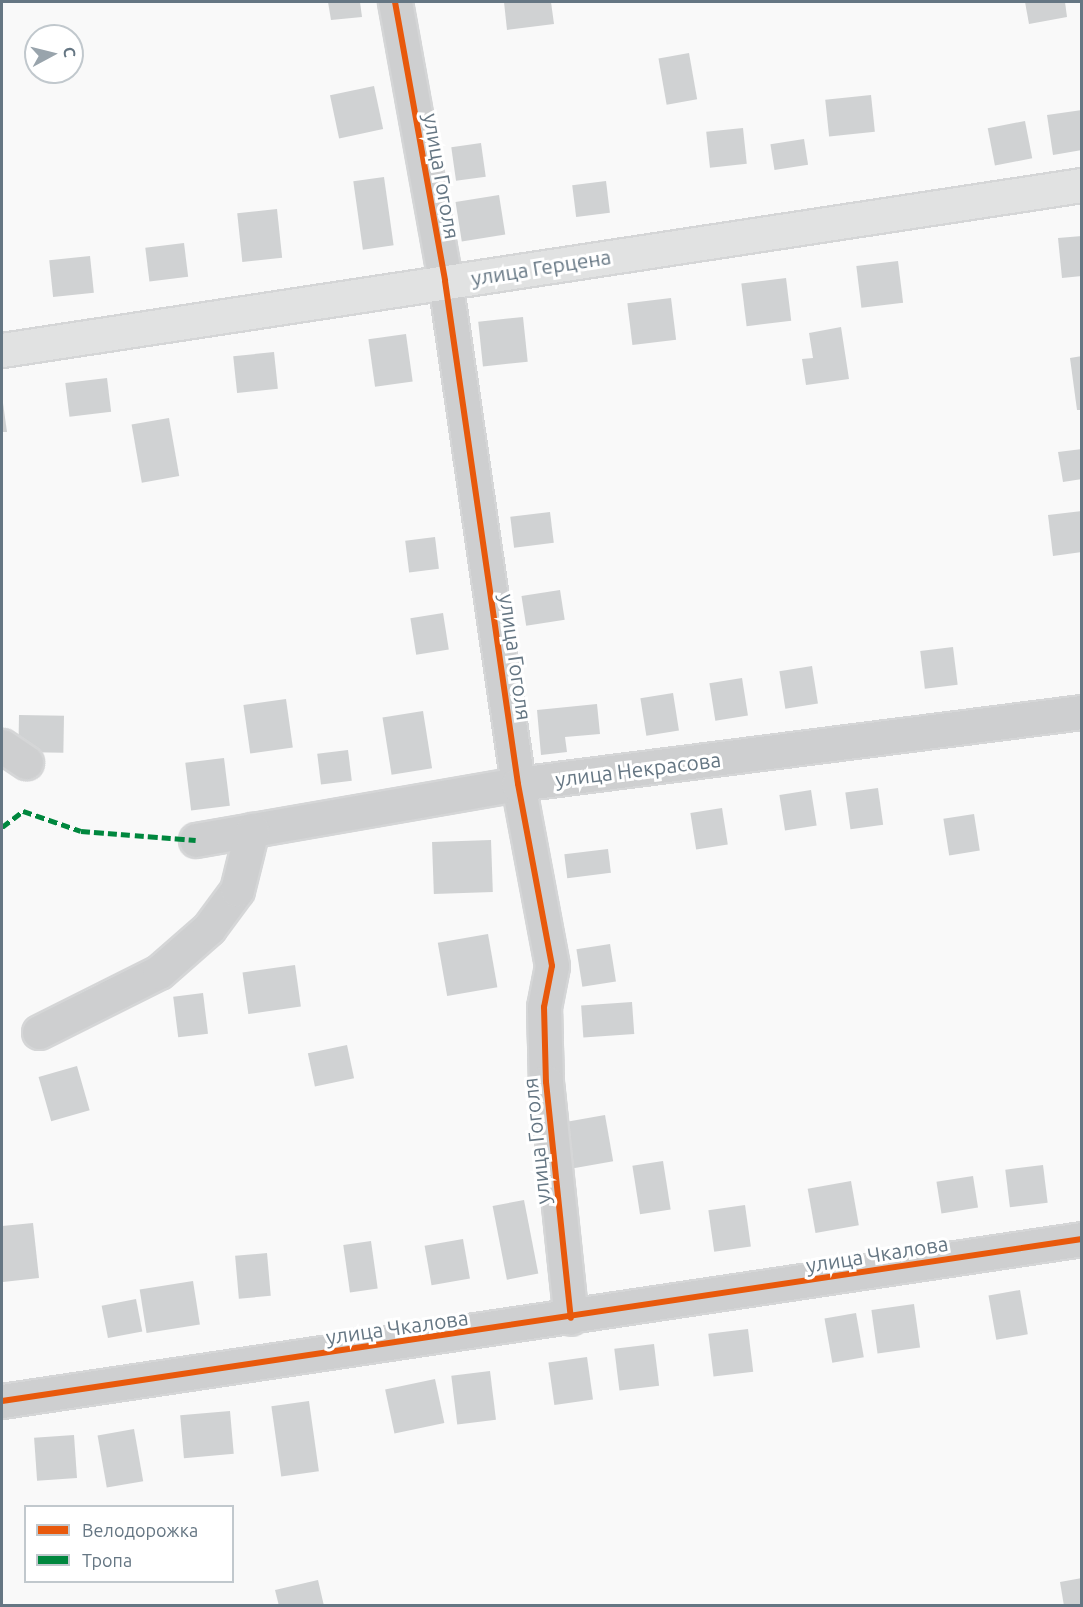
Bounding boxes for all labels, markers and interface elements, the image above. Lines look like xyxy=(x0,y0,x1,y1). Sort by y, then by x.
north arrow xyxy=(24,24,84,84)
text: С xyxy=(60,46,79,58)
street label: улица Гоголя xyxy=(419,111,465,241)
street label: улица Герцена xyxy=(469,243,613,291)
street label: улица Гоголя xyxy=(495,592,537,722)
street label: улица Некрасова xyxy=(554,746,722,792)
street label: улица Гоголя xyxy=(517,1076,555,1206)
street label: улица Чкалова xyxy=(804,1230,950,1278)
street label: улица Чкалова xyxy=(324,1305,470,1349)
legend xyxy=(24,1505,234,1583)
text: Велодорожка xyxy=(82,1520,198,1540)
text: Тропа xyxy=(82,1550,132,1570)

